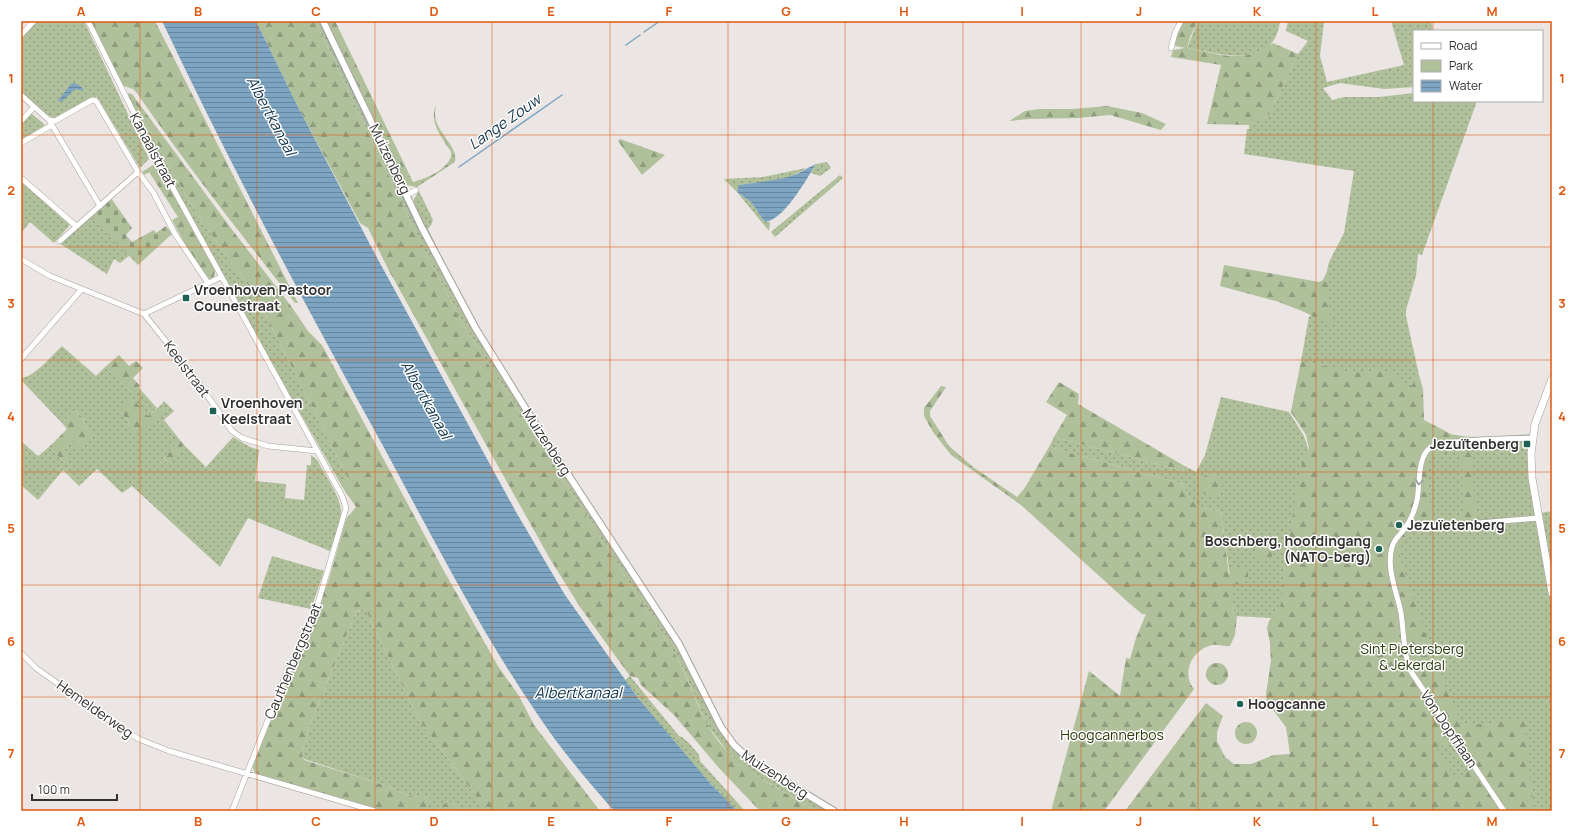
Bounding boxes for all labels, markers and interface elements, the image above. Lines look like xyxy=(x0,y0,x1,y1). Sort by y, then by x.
text: A xyxy=(77,2,86,20)
text: B xyxy=(194,2,202,20)
text: C xyxy=(311,2,321,20)
text: D xyxy=(429,2,439,20)
text: E xyxy=(547,2,555,20)
text: F xyxy=(666,2,673,20)
text: G xyxy=(781,2,791,20)
text: H xyxy=(899,2,909,20)
text: I xyxy=(1020,2,1024,20)
text: J xyxy=(1136,2,1142,20)
text: K xyxy=(1253,2,1262,20)
text: L xyxy=(1372,2,1379,20)
text: M xyxy=(1486,2,1498,20)
legend xyxy=(1413,30,1543,102)
text: Road xyxy=(1449,37,1477,54)
text: Park xyxy=(1449,57,1474,74)
text: 1 xyxy=(8,69,14,87)
text: 1 xyxy=(1559,69,1565,87)
water label: Albertkanaal xyxy=(242,72,302,161)
text: Water xyxy=(1449,77,1483,94)
water label: Lange Zouw xyxy=(464,87,547,154)
street label: Kanaalstraat xyxy=(126,109,181,191)
street label: Muizenberg xyxy=(365,120,416,197)
text: 2 xyxy=(7,181,15,199)
text: 2 xyxy=(1558,181,1566,199)
place label: Vroenhoven Pastoor Counestraat xyxy=(194,280,332,315)
marker: Vroenhoven Pastoor Counestraat xyxy=(181,293,191,303)
text: 3 xyxy=(7,294,15,312)
text: 3 xyxy=(1558,294,1566,312)
street label: Keelstraat xyxy=(160,337,215,401)
water label: Albertkanaal xyxy=(396,357,458,445)
place label: Vroenhoven Keelstraat xyxy=(221,393,303,428)
street label: Muizenberg xyxy=(519,405,576,479)
marker: Vroenhoven Keelstraat xyxy=(208,406,218,416)
text: 4 xyxy=(7,407,15,425)
text: 4 xyxy=(1558,407,1566,425)
place label: Jezuïtenberg xyxy=(1430,434,1519,453)
marker: Jezuïtenberg xyxy=(1522,439,1532,449)
one-way arrow xyxy=(1415,479,1424,485)
place label: Jezuïetenberg xyxy=(1407,515,1505,534)
text: 5 xyxy=(7,519,15,537)
text: 5 xyxy=(1558,519,1566,537)
marker: Jezuïetenberg xyxy=(1394,520,1404,530)
place label: Boschberg, hoofdingang (NATO-berg) xyxy=(1205,531,1371,566)
marker: Boschberg, hoofdingang (NATO-berg) xyxy=(1374,544,1384,554)
street label: Cauthenbergstraat xyxy=(259,599,326,722)
text: 6 xyxy=(7,632,15,650)
text: 6 xyxy=(1558,632,1566,650)
park label: Sint Pietersberg & Jekerdal xyxy=(1360,639,1464,674)
street label: Hemelderweg xyxy=(53,675,137,742)
water label: Albertkanaal xyxy=(535,682,624,703)
street label: Von Dopfflaan xyxy=(1416,686,1482,771)
place label: Hoogcanne xyxy=(1248,694,1326,713)
marker: Hoogcanne xyxy=(1235,699,1245,709)
park label: Hoogcannerbos xyxy=(1060,725,1164,744)
text: 7 xyxy=(8,744,15,762)
text: 7 xyxy=(1559,744,1566,762)
street label: Muizenberg xyxy=(738,745,812,802)
scale bar xyxy=(32,776,117,802)
text: 100 m xyxy=(38,781,70,798)
text: A xyxy=(77,812,86,830)
text: B xyxy=(194,812,202,830)
text: C xyxy=(311,812,321,830)
text: D xyxy=(429,812,439,830)
text: E xyxy=(547,812,555,830)
text: F xyxy=(666,812,673,830)
text: G xyxy=(781,812,791,830)
text: H xyxy=(899,812,909,830)
text: I xyxy=(1020,812,1024,830)
text: J xyxy=(1136,812,1142,830)
text: K xyxy=(1253,812,1262,830)
text: L xyxy=(1372,812,1379,830)
text: M xyxy=(1486,812,1498,830)

